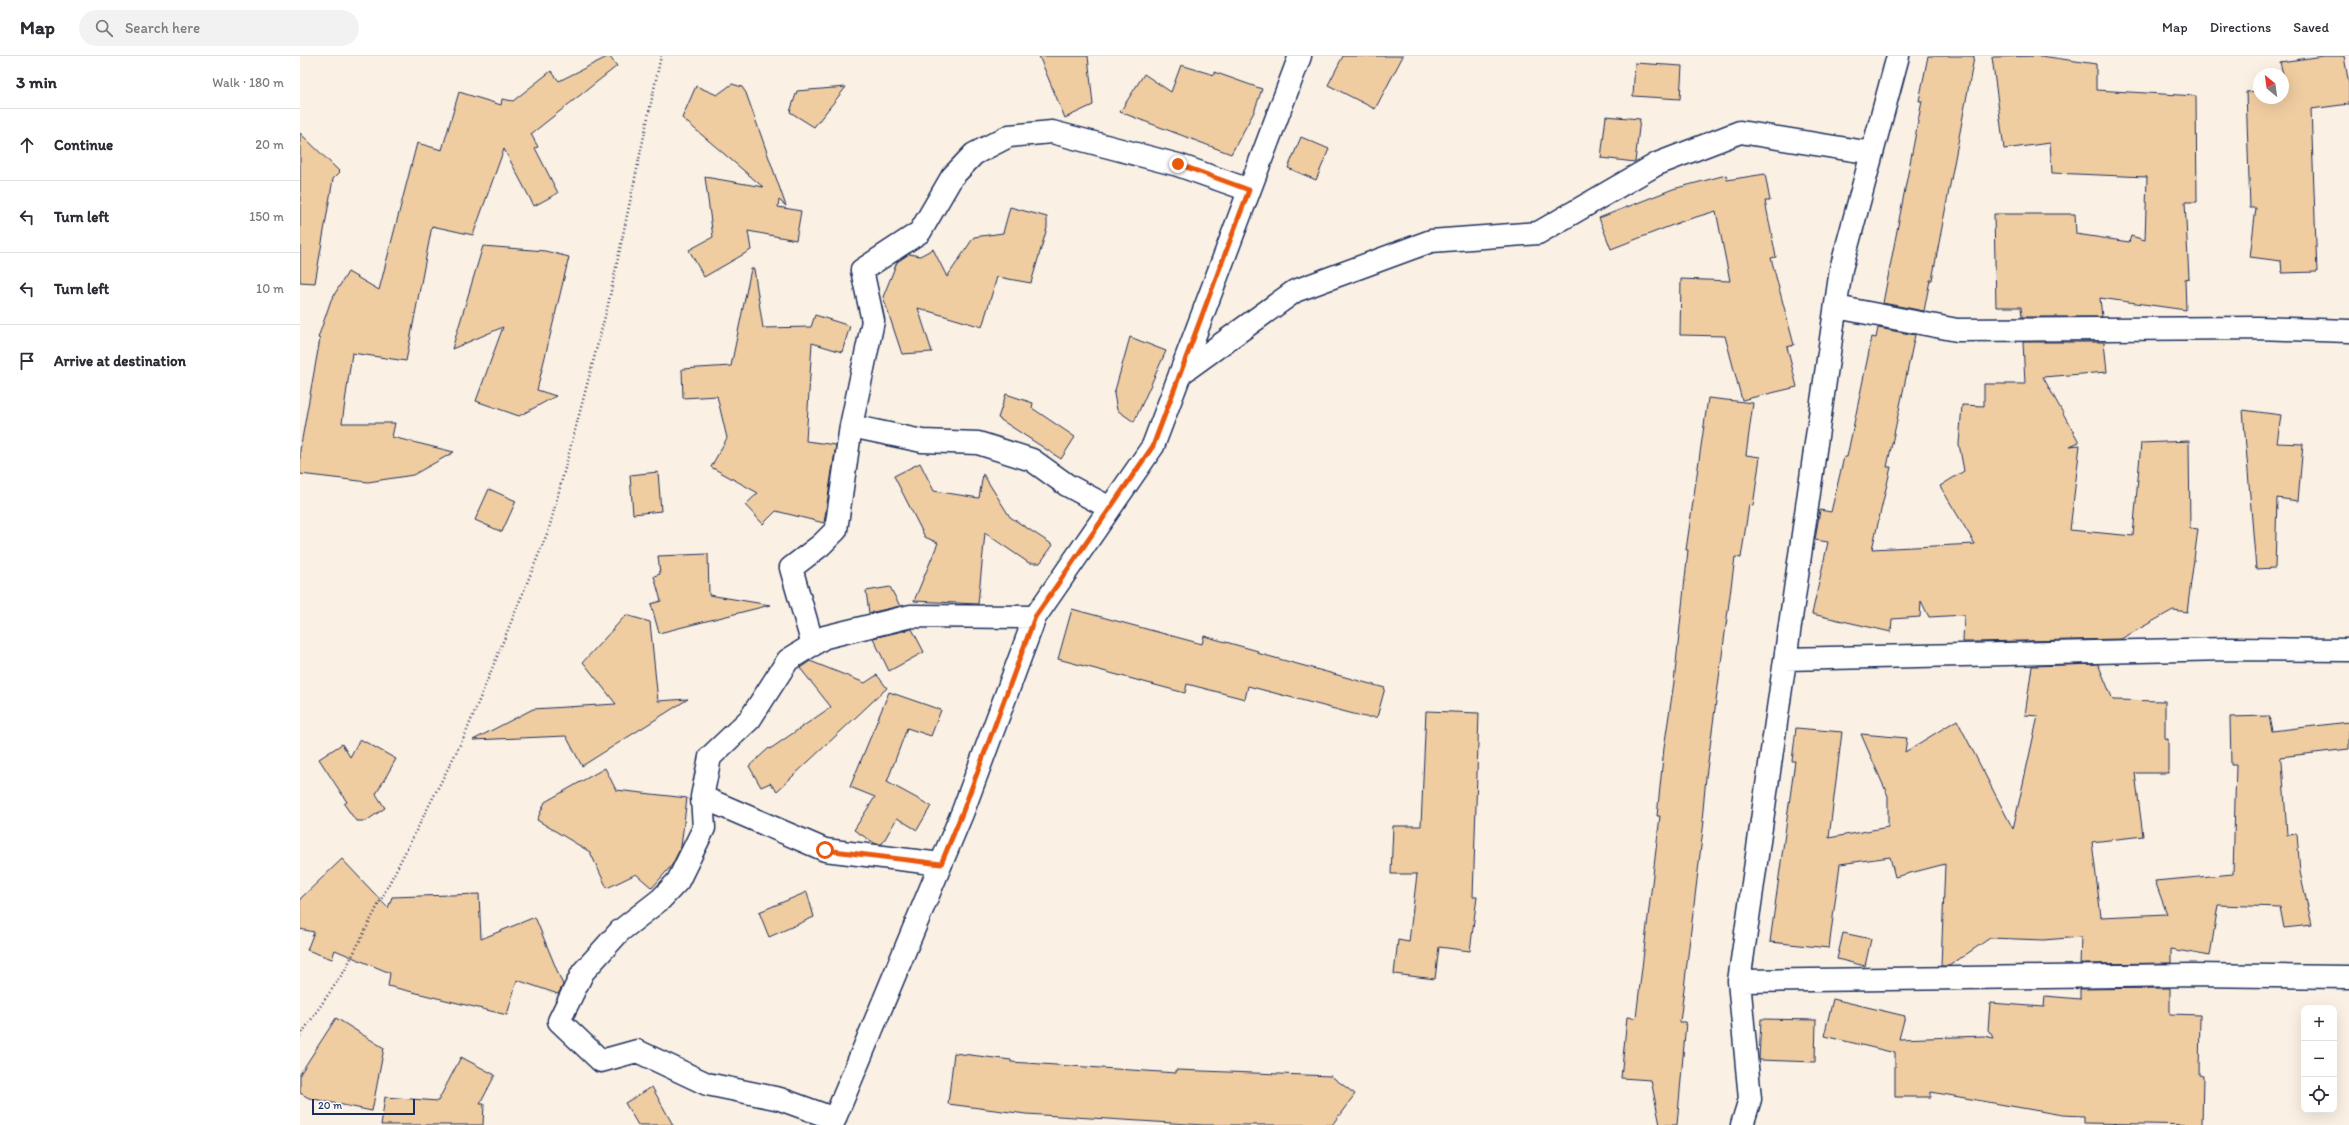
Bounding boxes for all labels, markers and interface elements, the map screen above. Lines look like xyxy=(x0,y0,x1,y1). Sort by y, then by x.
search box xyxy=(79,10,359,46)
text: Map xyxy=(20,16,55,39)
icon: search xyxy=(93,17,115,39)
text: Search here xyxy=(125,19,200,37)
text: Map xyxy=(2162,19,2188,36)
text: Directions xyxy=(2210,19,2271,36)
text: Saved xyxy=(2293,19,2329,36)
north arrow xyxy=(2253,68,2289,104)
text: 3 min xyxy=(16,72,57,92)
text: Walk · 180 m xyxy=(212,75,284,90)
icon: ahead xyxy=(16,134,38,156)
text: Continue xyxy=(54,136,113,154)
text: 20 m xyxy=(255,137,284,152)
route end xyxy=(1169,155,1187,173)
icon: left xyxy=(16,206,38,228)
text: Turn left xyxy=(54,208,109,226)
text: 150 m xyxy=(249,209,284,224)
icon: left xyxy=(16,278,38,300)
text: Turn left xyxy=(54,280,109,298)
text: 10 m xyxy=(256,281,284,296)
icon: arrive xyxy=(16,350,38,372)
text: Arrive at destination xyxy=(54,352,186,370)
route start xyxy=(816,841,834,859)
map controls xyxy=(2301,1005,2337,1113)
button: + xyxy=(2301,1005,2337,1041)
button: − xyxy=(2301,1041,2337,1077)
button: locate xyxy=(2301,1077,2337,1113)
scale bar xyxy=(312,1097,415,1116)
text: 20 m xyxy=(318,1099,342,1112)

